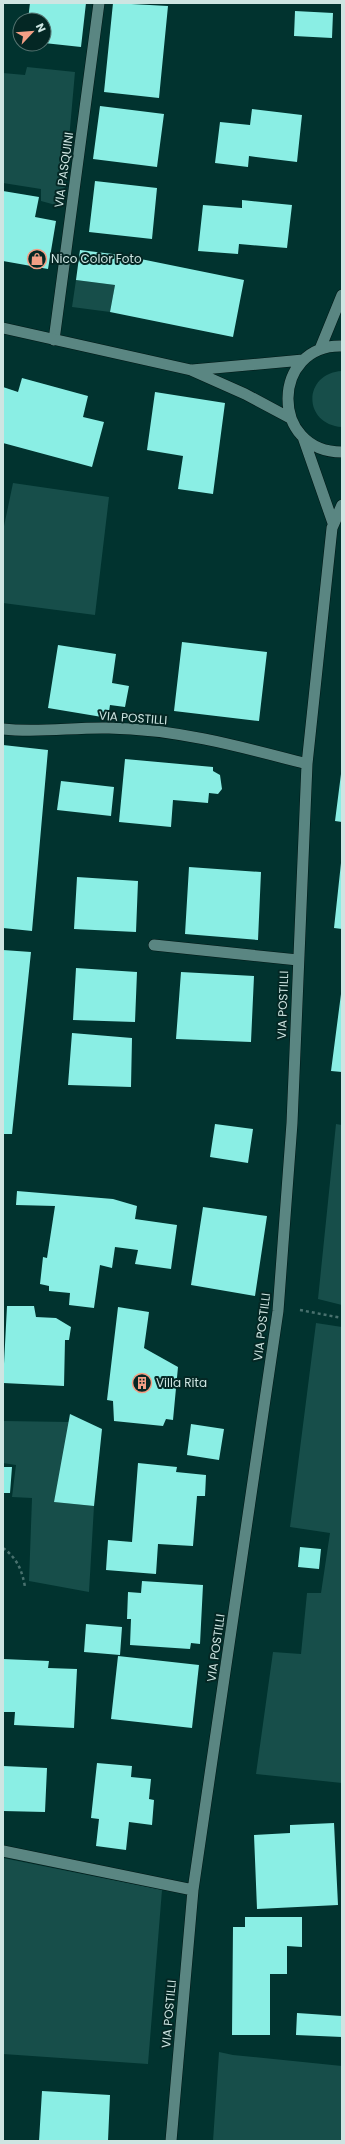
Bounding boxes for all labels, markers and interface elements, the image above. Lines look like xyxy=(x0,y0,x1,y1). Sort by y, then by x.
north arrow xyxy=(12,12,52,52)
text: N xyxy=(32,20,50,35)
street label: VIA PASQUINI xyxy=(50,131,77,209)
shop icon: Nico Color Foto xyxy=(26,248,48,270)
place label: Nico Color Foto xyxy=(51,250,142,267)
street label: VIA POSTILLI xyxy=(98,707,168,728)
street label: VIA POSTILLI xyxy=(273,970,292,1040)
street label: VIA POSTILLI xyxy=(249,1292,274,1362)
building icon: Villa Rita xyxy=(131,1372,153,1394)
place label: Villa Rita xyxy=(156,1374,207,1391)
street label: VIA POSTILLI xyxy=(202,1613,229,1683)
street label: VIA POSTILLI xyxy=(157,1979,180,2049)

